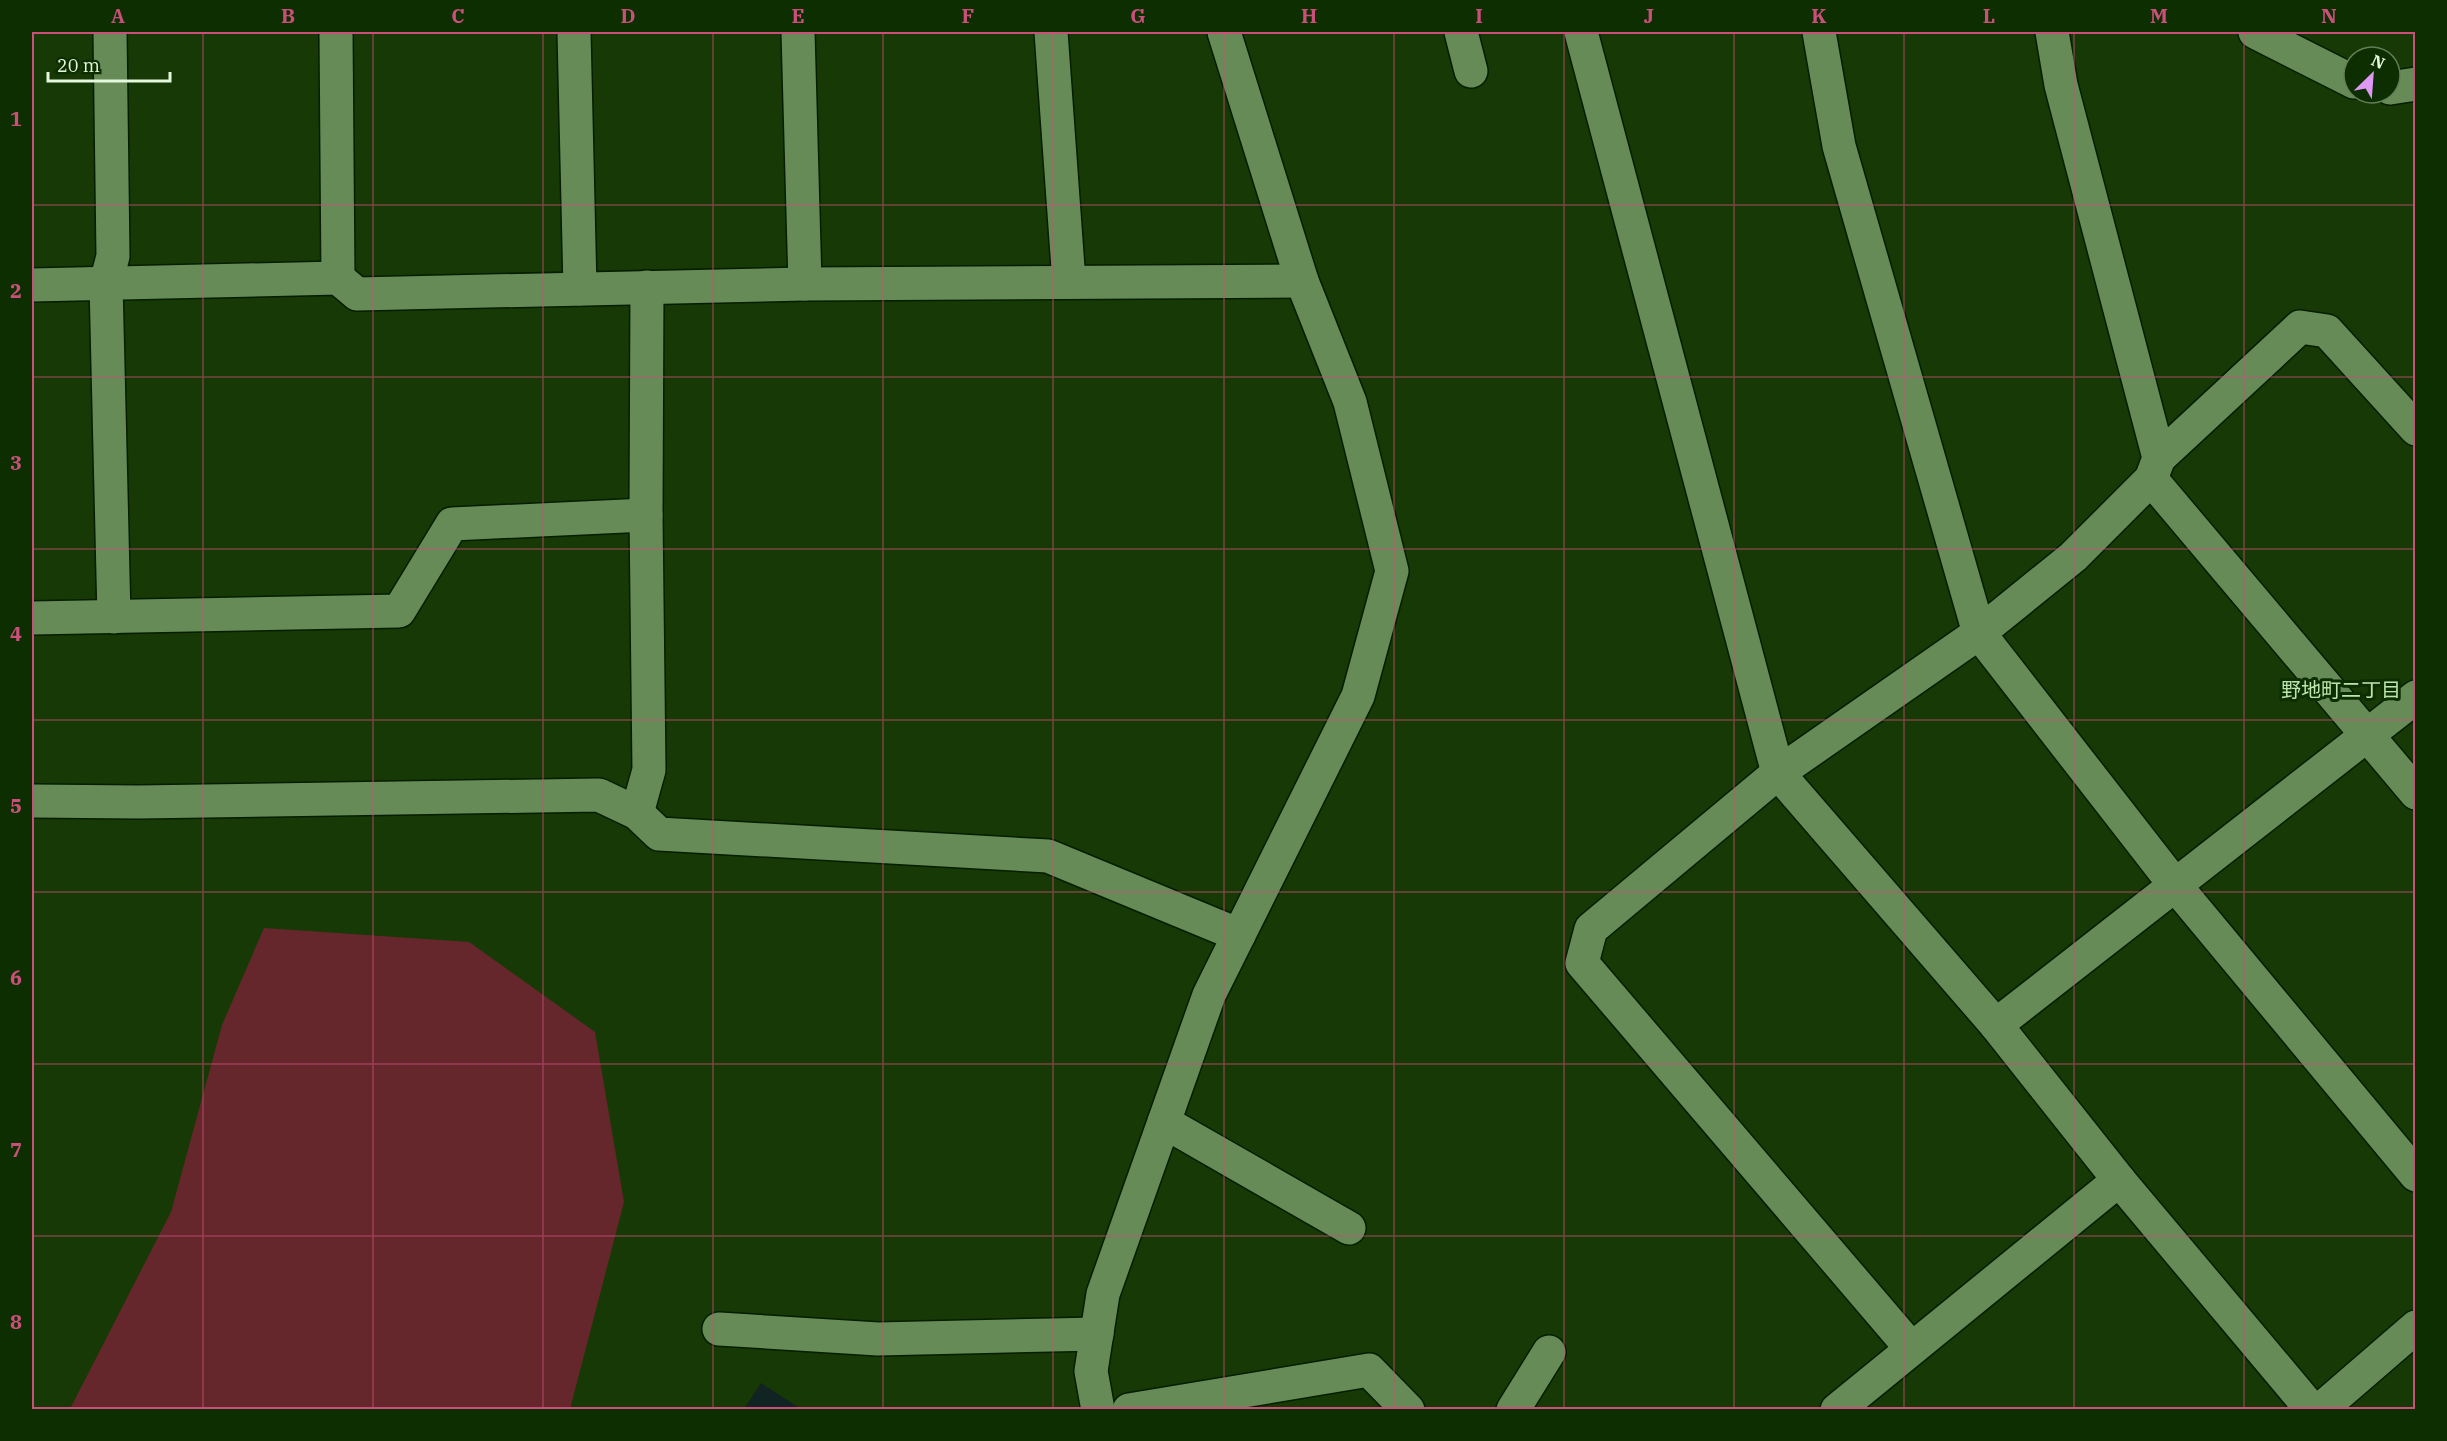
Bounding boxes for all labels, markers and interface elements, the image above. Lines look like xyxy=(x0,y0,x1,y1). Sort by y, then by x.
text: A xyxy=(111,2,125,29)
text: B xyxy=(281,2,295,29)
text: C xyxy=(451,2,465,29)
text: D xyxy=(620,2,636,29)
text: E xyxy=(791,2,805,29)
text: F xyxy=(962,2,974,29)
text: G xyxy=(1130,2,1146,29)
text: H xyxy=(1301,2,1317,29)
text: I xyxy=(1475,2,1483,29)
text: J xyxy=(1644,2,1654,29)
text: K xyxy=(1811,2,1827,29)
text: L xyxy=(1983,2,1995,29)
text: M xyxy=(2150,2,2168,29)
text: N xyxy=(2321,2,2337,29)
scale bar xyxy=(48,45,170,83)
north arrow xyxy=(2342,45,2402,105)
text: N xyxy=(2368,50,2388,73)
text: 20 m xyxy=(57,54,100,77)
text: 1 xyxy=(10,105,22,132)
text: 2 xyxy=(10,277,22,304)
text: 3 xyxy=(10,449,22,476)
text: 4 xyxy=(10,620,22,647)
district label: 野地町二丁目 xyxy=(2281,676,2401,703)
text: 5 xyxy=(10,792,22,819)
text: 6 xyxy=(10,964,22,991)
text: 7 xyxy=(10,1136,22,1163)
text: 8 xyxy=(10,1308,22,1335)

